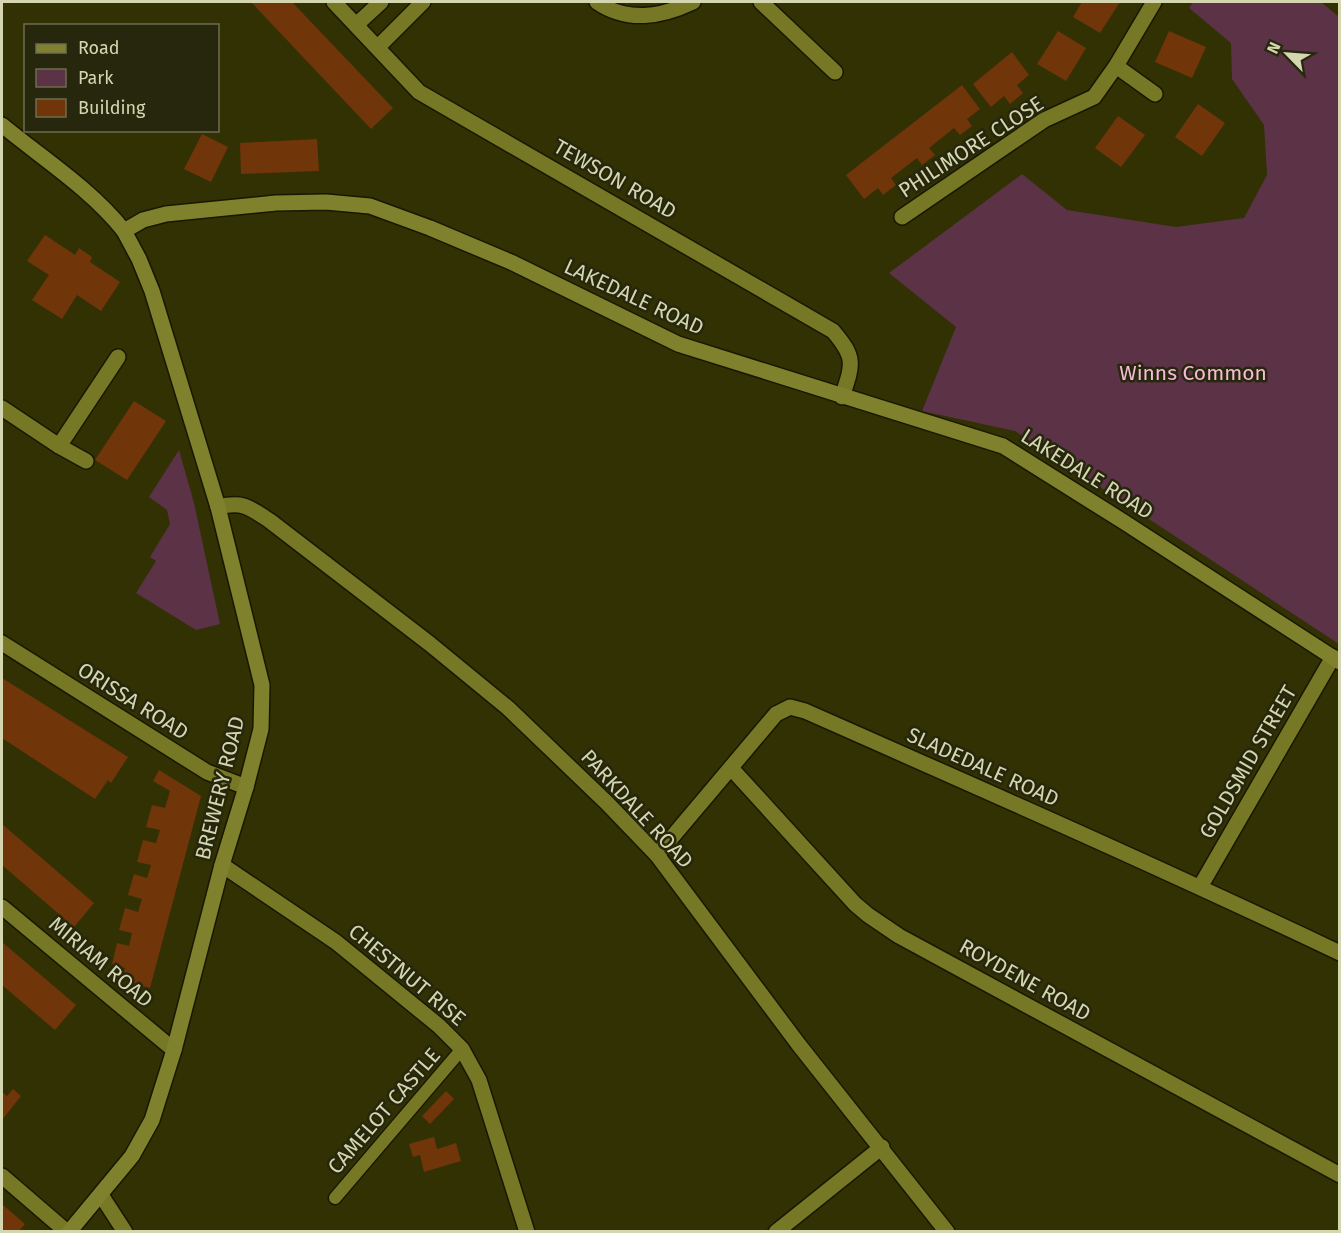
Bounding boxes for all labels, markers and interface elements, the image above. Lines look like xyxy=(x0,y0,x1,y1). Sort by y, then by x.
legend xyxy=(24,24,219,132)
north arrow xyxy=(1257,24,1317,84)
text: Road xyxy=(78,37,120,59)
text: N xyxy=(1263,39,1285,57)
text: Park xyxy=(78,67,114,89)
street label: PHILIMORE CLOSE xyxy=(893,90,1049,204)
text: Building xyxy=(78,97,146,119)
street label: TEWSON ROAD xyxy=(549,133,681,225)
street label: LAKEDALE ROAD xyxy=(560,253,708,341)
park label: Winns Common xyxy=(1119,360,1267,386)
street label: LAKEDALE ROAD xyxy=(1016,423,1158,525)
street label: ORISSA ROAD xyxy=(73,657,193,745)
street label: GOLDSMID STREET xyxy=(1194,681,1302,843)
street label: BREWERY ROAD xyxy=(190,714,250,862)
street label: SLADEDALE ROAD xyxy=(903,722,1063,812)
street label: PARKDALE ROAD xyxy=(575,744,699,874)
street label: MIRIAM ROAD xyxy=(44,911,158,1013)
street label: CHESTNUT RISE xyxy=(343,918,471,1032)
street label: ROYDENE ROAD xyxy=(955,933,1095,1027)
street label: CAMELOT CASTLE xyxy=(322,1043,446,1179)

